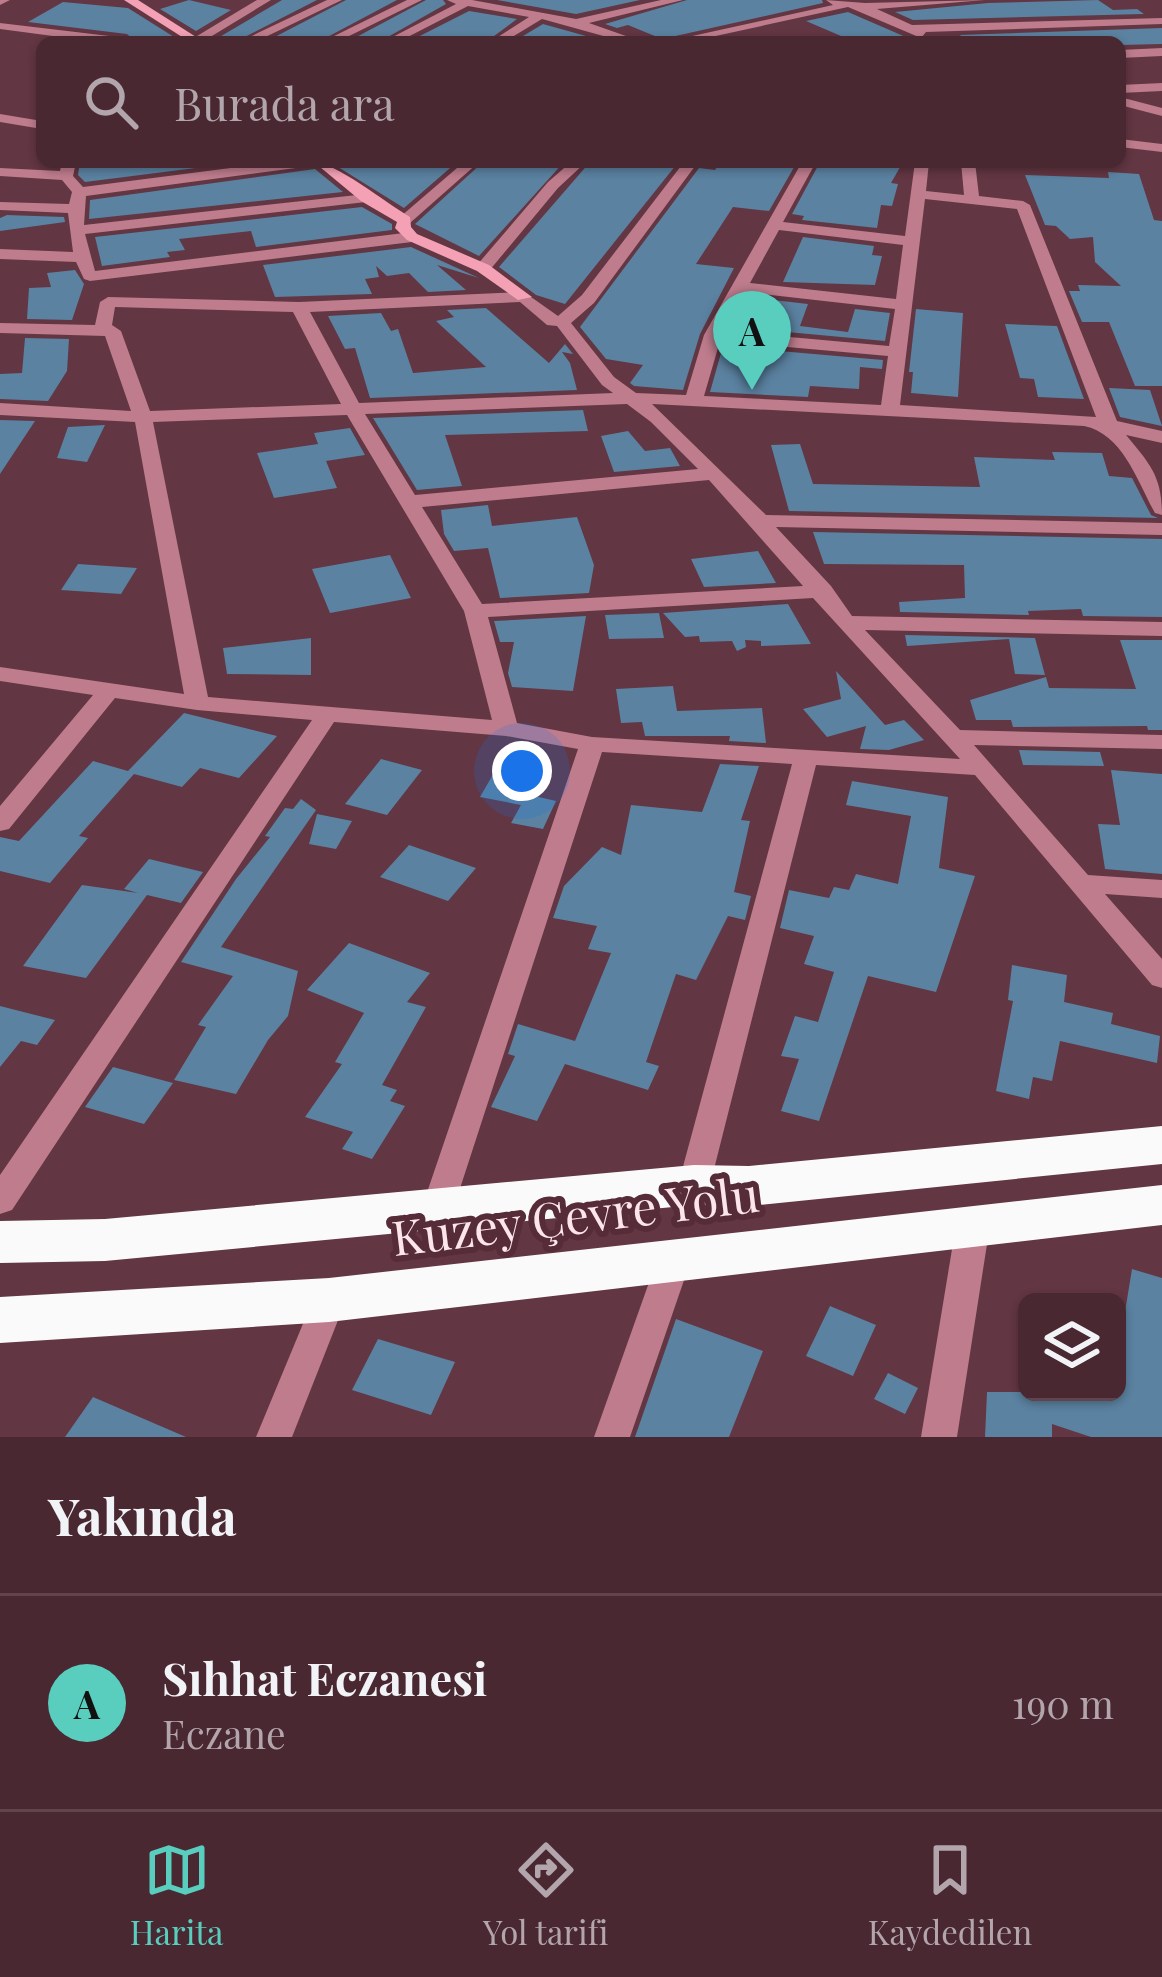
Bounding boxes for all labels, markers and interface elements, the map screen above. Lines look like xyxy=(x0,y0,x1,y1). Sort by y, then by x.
search box xyxy=(36,36,1126,168)
icon: search xyxy=(78,69,144,135)
text: Burada ara xyxy=(174,72,395,132)
pin: A xyxy=(713,291,791,390)
your location xyxy=(492,741,552,801)
street label: Kuzey Çevre Yolu xyxy=(388,1160,762,1268)
map controls xyxy=(1018,1293,1126,1401)
button: layers xyxy=(1018,1293,1126,1401)
text: Yakında xyxy=(48,1481,237,1549)
text: Sıhhat Eczanesi xyxy=(162,1647,487,1707)
text: A xyxy=(74,1677,100,1729)
text: 190 m xyxy=(1012,1677,1114,1729)
text: Eczane xyxy=(162,1707,286,1759)
tab: Harita xyxy=(130,1837,223,1953)
tab: Yol tarifi xyxy=(483,1837,608,1953)
tab: Kaydedilen xyxy=(868,1837,1032,1953)

